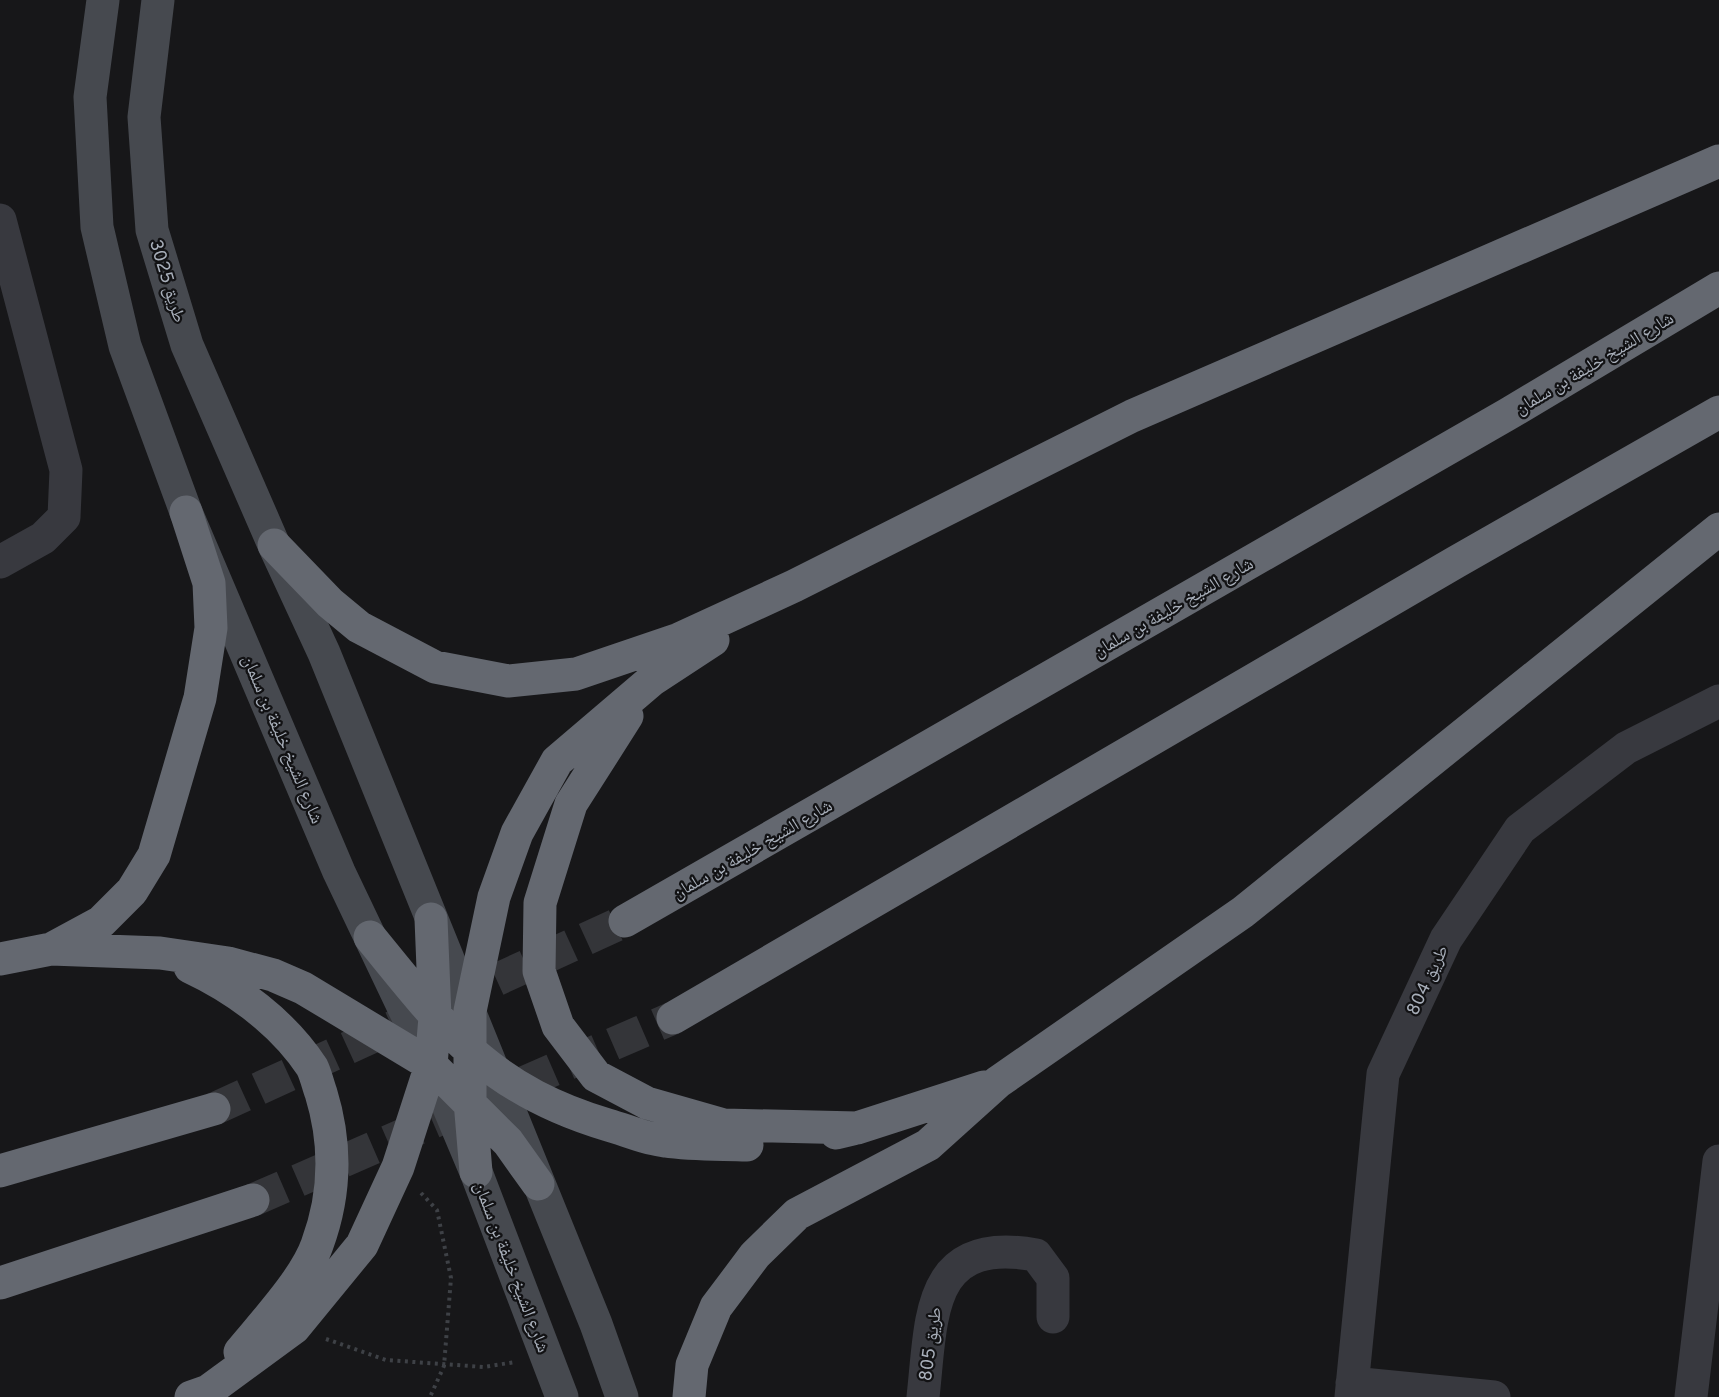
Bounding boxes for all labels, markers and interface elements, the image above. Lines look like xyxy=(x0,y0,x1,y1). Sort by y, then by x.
street label: طريق 3025 xyxy=(143,237,190,326)
street label: شارع الشيخ خليفة بن سلمان xyxy=(1511,308,1678,421)
street label: شارع الشيخ خليفة بن سلمان xyxy=(1089,553,1258,664)
street label: شارع الشيخ خليفة بن سلمان xyxy=(236,652,328,828)
street label: شارع الشيخ خليفة بن سلمان xyxy=(668,795,837,906)
street label: طريق 804 xyxy=(1402,942,1455,1019)
street label: شارع الشيخ خليفة بن سلمان xyxy=(467,1179,554,1356)
street label: طريق 805 xyxy=(915,1306,948,1383)

